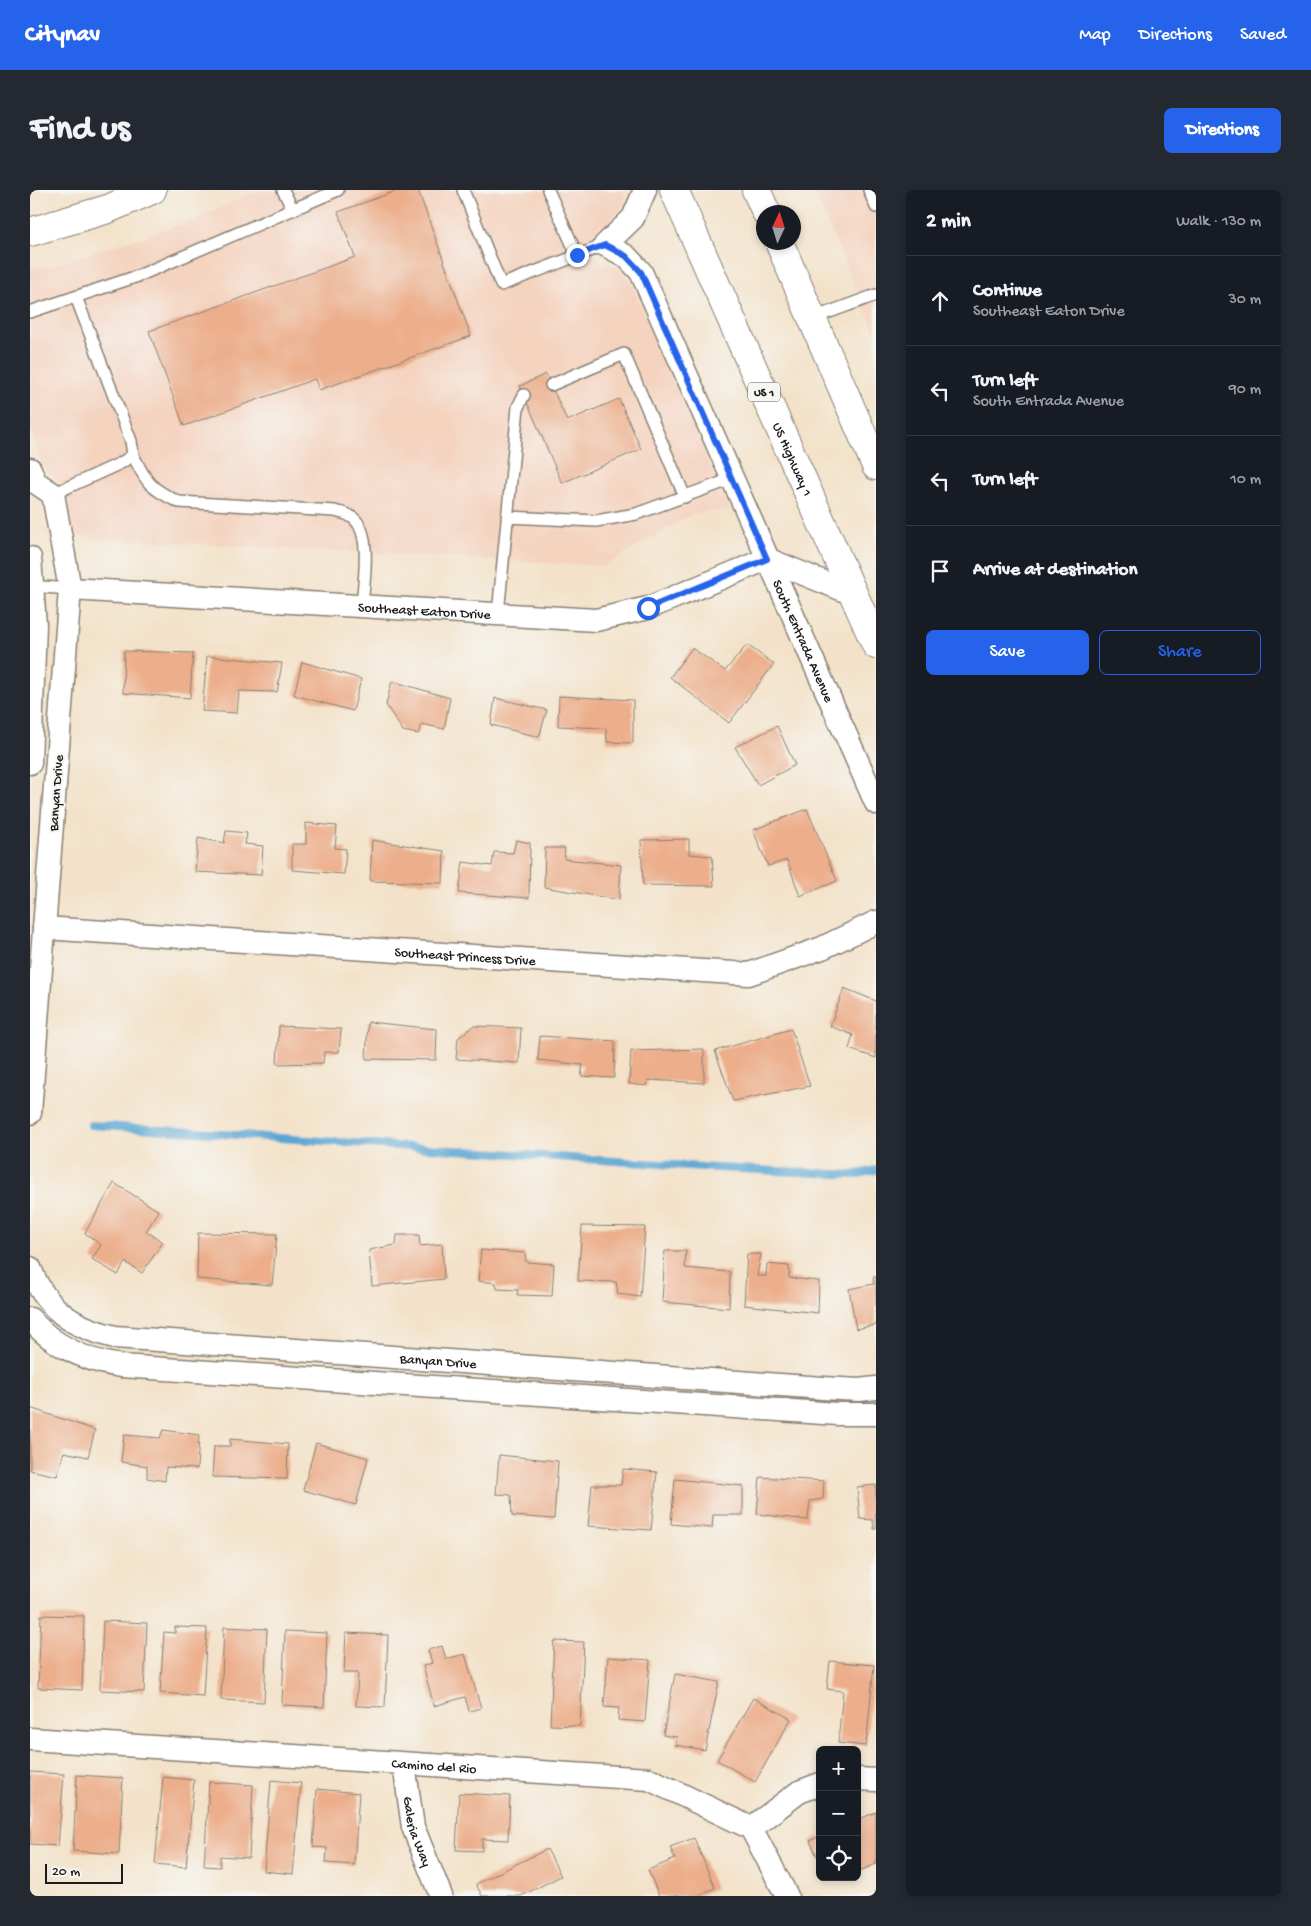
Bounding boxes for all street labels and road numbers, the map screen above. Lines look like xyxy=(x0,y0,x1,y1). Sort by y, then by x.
road number: US 1 xyxy=(748,382,780,402)
street label: US Highway 1 xyxy=(767,420,815,499)
street label: South Entrada Avenue xyxy=(767,578,837,706)
street label: Southeast Eaton Drive xyxy=(357,600,492,625)
street label: Banyan Drive xyxy=(46,754,69,833)
street label: Southeast Princess Drive xyxy=(394,945,537,971)
street label: Banyan Drive xyxy=(398,1351,478,1374)
street label: Camino del Rio xyxy=(391,1756,477,1779)
street label: Galeria Way xyxy=(398,1795,434,1870)

